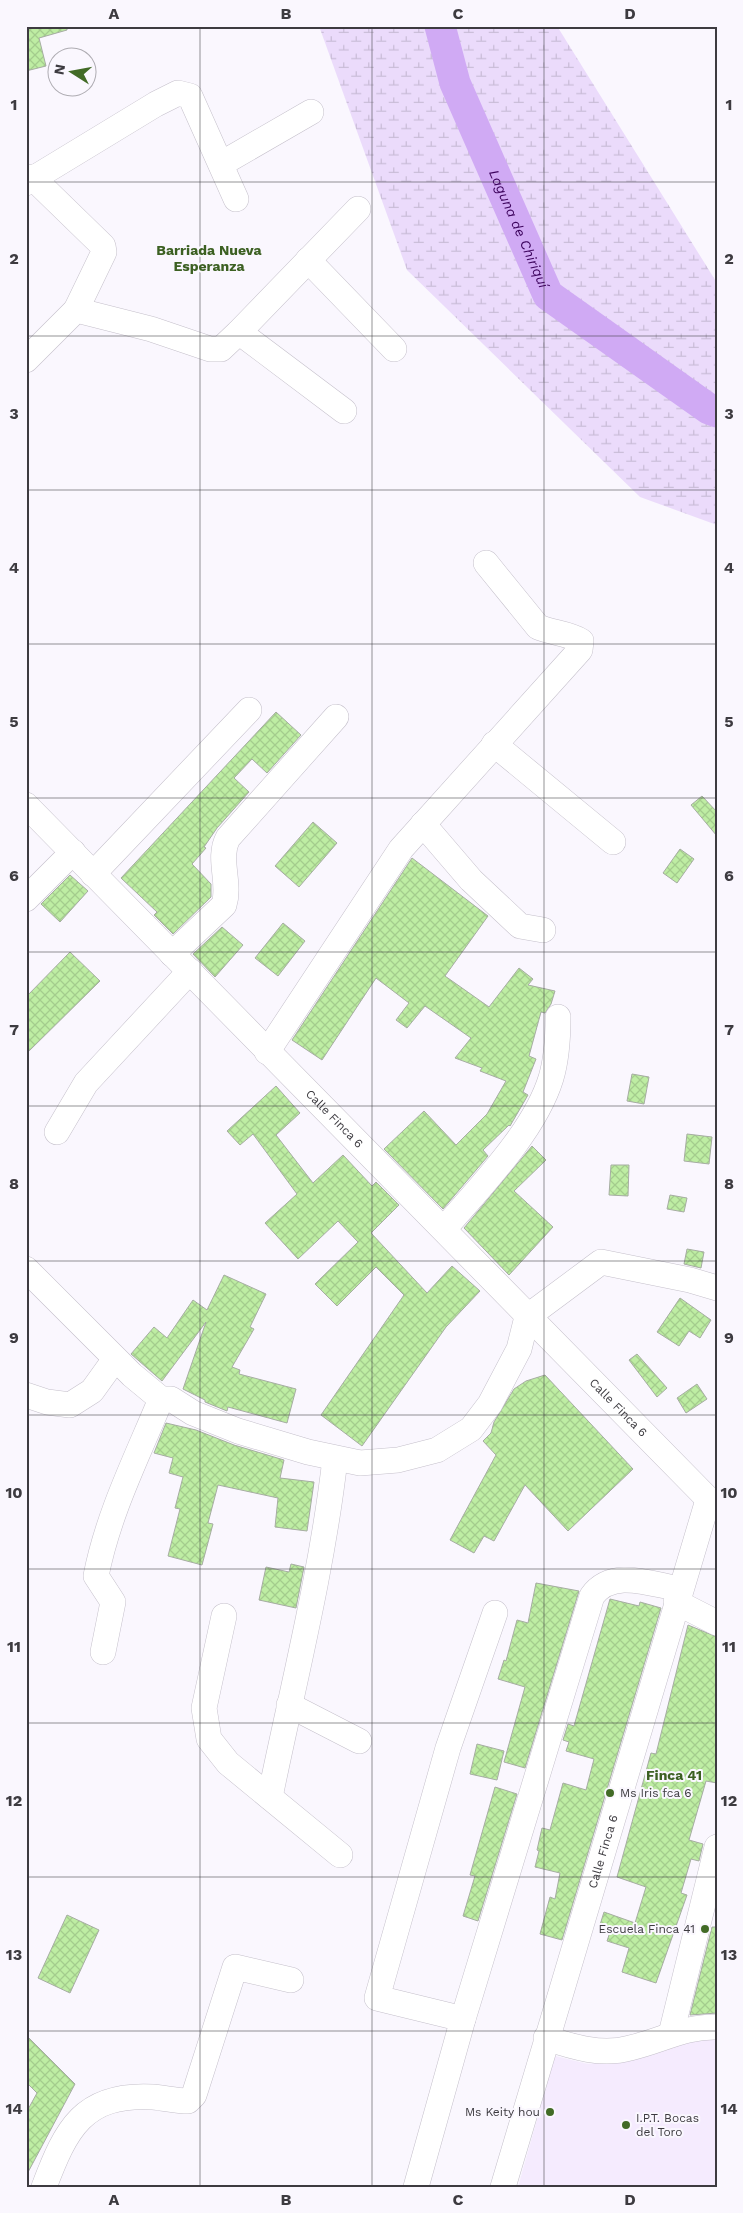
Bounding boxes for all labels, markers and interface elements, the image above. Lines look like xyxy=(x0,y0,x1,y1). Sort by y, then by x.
text: A xyxy=(109,4,120,23)
text: B xyxy=(281,4,292,23)
text: C xyxy=(453,4,464,23)
text: D xyxy=(624,4,636,23)
north arrow xyxy=(48,48,98,98)
text: N xyxy=(50,63,68,76)
text: 1 xyxy=(11,95,17,114)
text: 1 xyxy=(726,95,732,114)
water label: Laguna de Chiriquí xyxy=(486,167,553,293)
district label: Barriada Nueva Esperanza xyxy=(156,242,263,274)
text: 2 xyxy=(9,249,19,268)
text: 2 xyxy=(724,249,734,268)
text: 3 xyxy=(9,404,19,423)
text: 3 xyxy=(724,404,734,423)
text: 4 xyxy=(9,558,19,577)
text: 4 xyxy=(724,558,734,577)
text: 5 xyxy=(9,712,19,731)
text: 5 xyxy=(724,712,734,731)
text: 6 xyxy=(9,866,19,885)
text: 6 xyxy=(724,866,734,885)
text: 7 xyxy=(9,1020,19,1039)
text: 7 xyxy=(724,1020,734,1039)
street label: Calle Finca 6 xyxy=(303,1087,366,1151)
text: 8 xyxy=(9,1174,19,1193)
text: 8 xyxy=(724,1174,734,1193)
text: 9 xyxy=(9,1328,19,1347)
text: 9 xyxy=(724,1328,734,1347)
street label: Calle Finca 6 xyxy=(587,1376,650,1440)
text: 10 xyxy=(5,1483,23,1502)
text: 10 xyxy=(720,1483,738,1502)
text: 11 xyxy=(7,1637,21,1656)
text: 11 xyxy=(722,1637,736,1656)
district label: Finca 41 xyxy=(646,1767,702,1783)
place label: Ms Iris fca 6 xyxy=(620,1786,692,1800)
marker: Ms Iris fca 6 xyxy=(604,1787,616,1799)
text: 12 xyxy=(6,1791,22,1810)
text: 12 xyxy=(721,1791,737,1810)
street label: Calle Finca 6 xyxy=(585,1813,621,1890)
place label: Escuela Finca 41 xyxy=(599,1922,695,1936)
marker: Escuela Finca 41 xyxy=(699,1923,711,1935)
text: 13 xyxy=(6,1945,22,1964)
text: 13 xyxy=(721,1945,737,1964)
text: 14 xyxy=(5,2099,23,2118)
text: 14 xyxy=(720,2099,738,2118)
place label: Ms Keity hou xyxy=(465,2105,540,2119)
marker: Ms Keity hou xyxy=(544,2106,556,2118)
place label: I.P.T. Bocas del Toro xyxy=(636,2111,699,2139)
marker: I.P.T. Bocas del Toro xyxy=(620,2119,632,2131)
text: A xyxy=(109,2190,120,2209)
text: B xyxy=(281,2190,292,2209)
text: C xyxy=(453,2190,464,2209)
text: D xyxy=(624,2190,636,2209)

